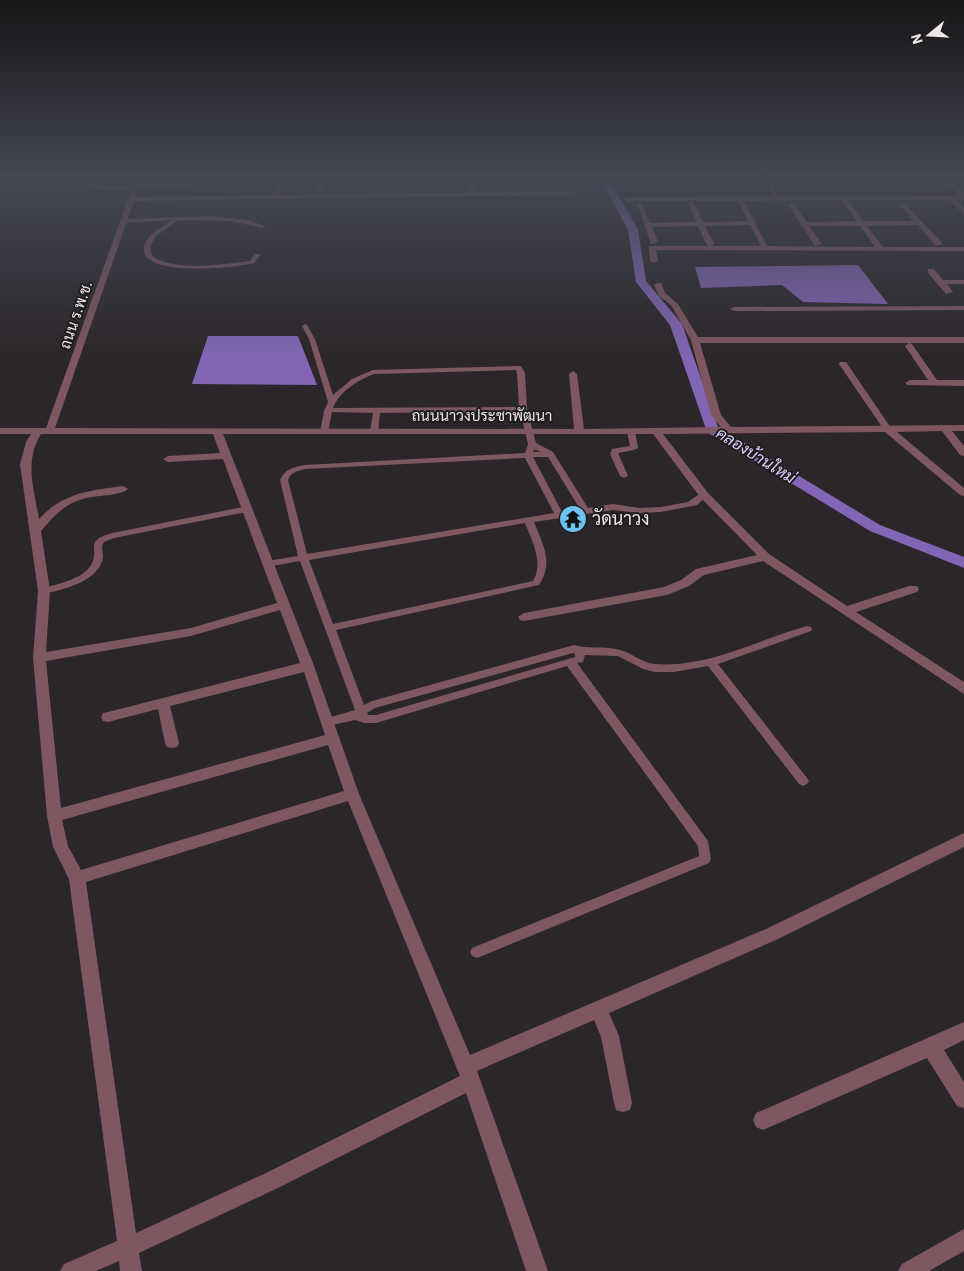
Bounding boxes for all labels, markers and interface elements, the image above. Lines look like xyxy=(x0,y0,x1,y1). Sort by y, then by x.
north arrow xyxy=(904,10,954,60)
text: N xyxy=(907,31,927,47)
street label: ถนน ร.พ.ช. xyxy=(55,278,96,351)
street label: ถนนนาวงประชาพัฒนา xyxy=(412,406,552,425)
water label: คลองบ้านใหม่ xyxy=(713,422,801,488)
temple icon: วัดนาวง xyxy=(558,504,588,534)
place label: วัดนาวง xyxy=(592,507,649,530)

